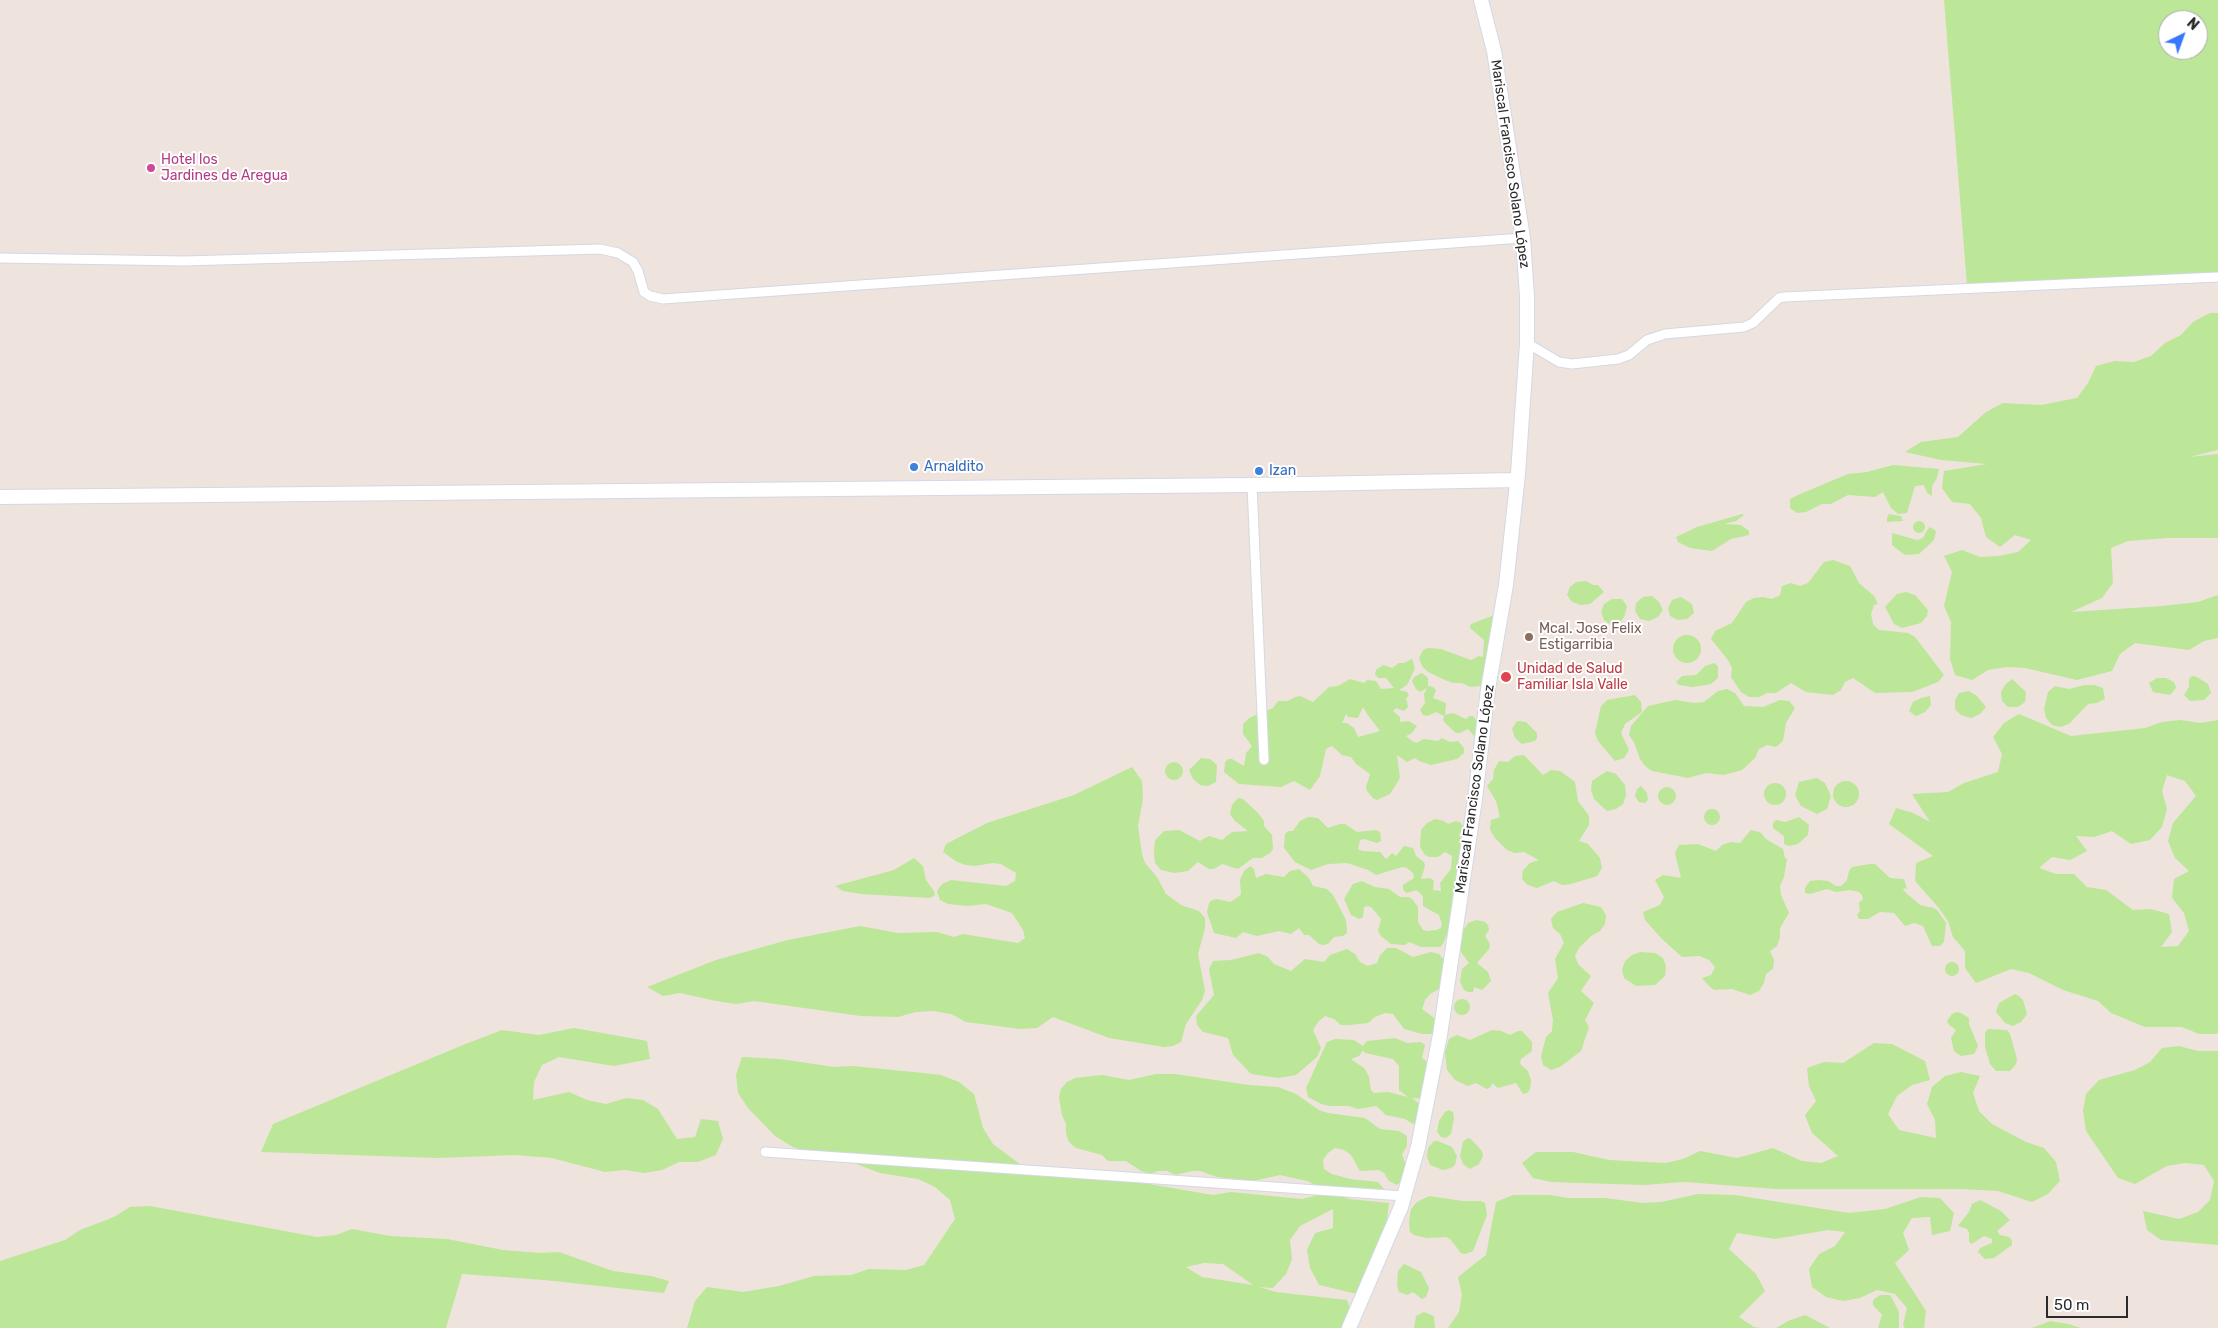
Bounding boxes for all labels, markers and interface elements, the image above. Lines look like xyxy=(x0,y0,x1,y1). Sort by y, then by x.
north arrow xyxy=(2158,10,2208,60)
text: N xyxy=(2183,15,2202,34)
street label: Mariscal Francisco Solano López xyxy=(1487,58,1533,270)
place label: Hotel los Jardines de Aregua xyxy=(161,152,288,184)
marker: Hotel los Jardines de Aregua xyxy=(145,162,157,174)
place label: Arnaldito xyxy=(924,459,984,475)
marker: Arnaldito xyxy=(908,461,920,473)
place label: Izan xyxy=(1269,463,1296,479)
marker: Izan xyxy=(1253,465,1265,477)
place label: Mcal. Jose Felix Estigarribia xyxy=(1539,621,1641,654)
marker: Mcal. Jose Felix Estigarribia xyxy=(1523,631,1535,643)
place label: Unidad de Salud Familiar Isla Valle xyxy=(1517,661,1628,694)
marker: Unidad de Salud Familiar Isla Valle xyxy=(1499,670,1513,684)
street label: Mariscal Francisco Solano López xyxy=(1452,683,1498,895)
scale bar xyxy=(2048,1286,2130,1318)
text: 50 m xyxy=(2054,1296,2089,1314)

